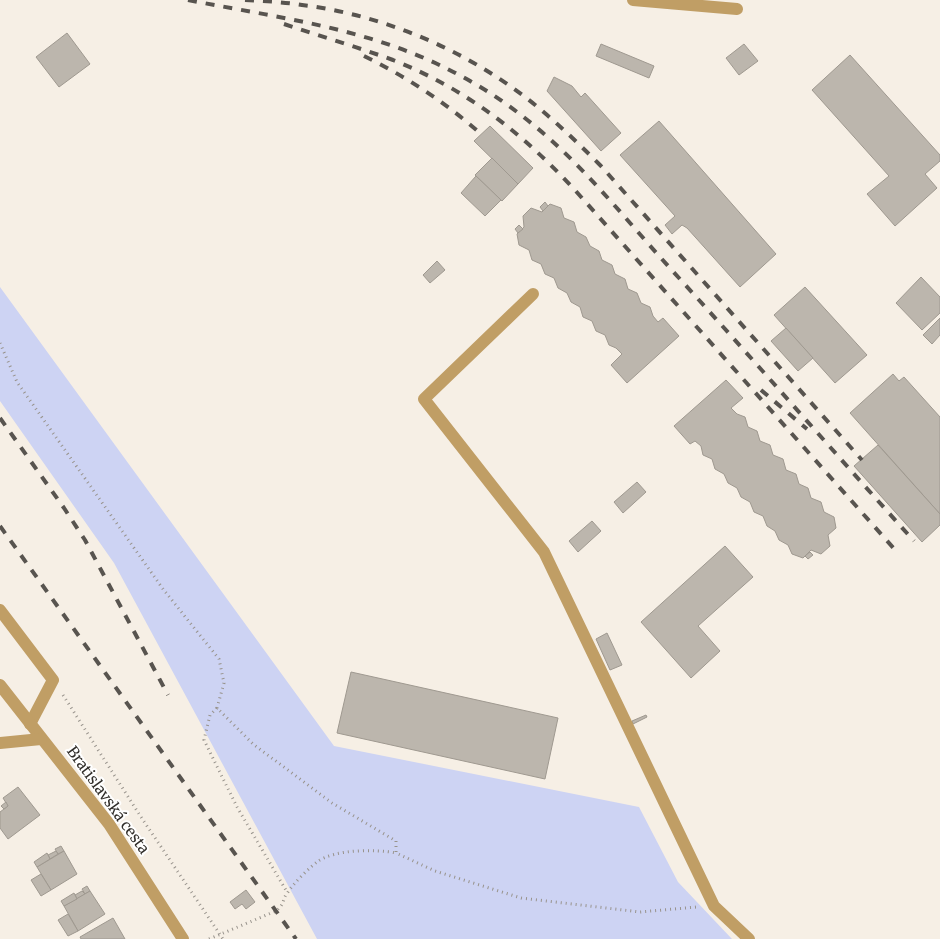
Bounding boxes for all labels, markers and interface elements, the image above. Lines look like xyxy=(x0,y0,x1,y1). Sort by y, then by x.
street label: Bratislavská cesta xyxy=(63,742,154,857)

